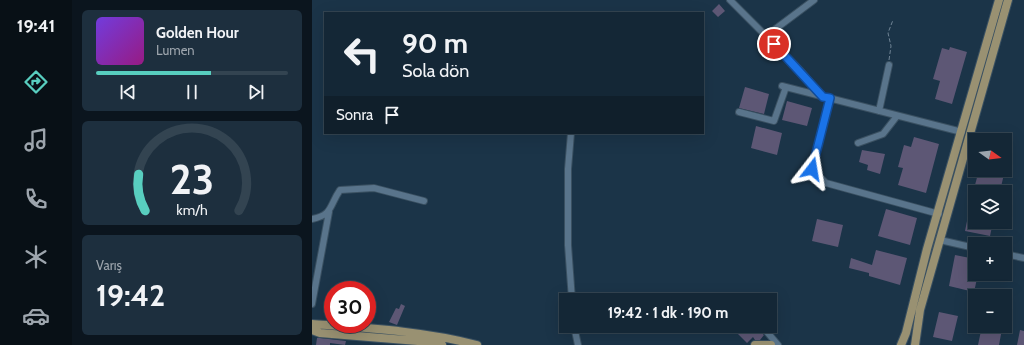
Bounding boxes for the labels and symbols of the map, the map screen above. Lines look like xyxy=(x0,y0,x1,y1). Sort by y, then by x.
pin xyxy=(757,27,791,61)
north arrow xyxy=(968,133,1012,177)
position arrow xyxy=(791,148,833,190)
speed limit sign: 30 xyxy=(324,281,376,333)

